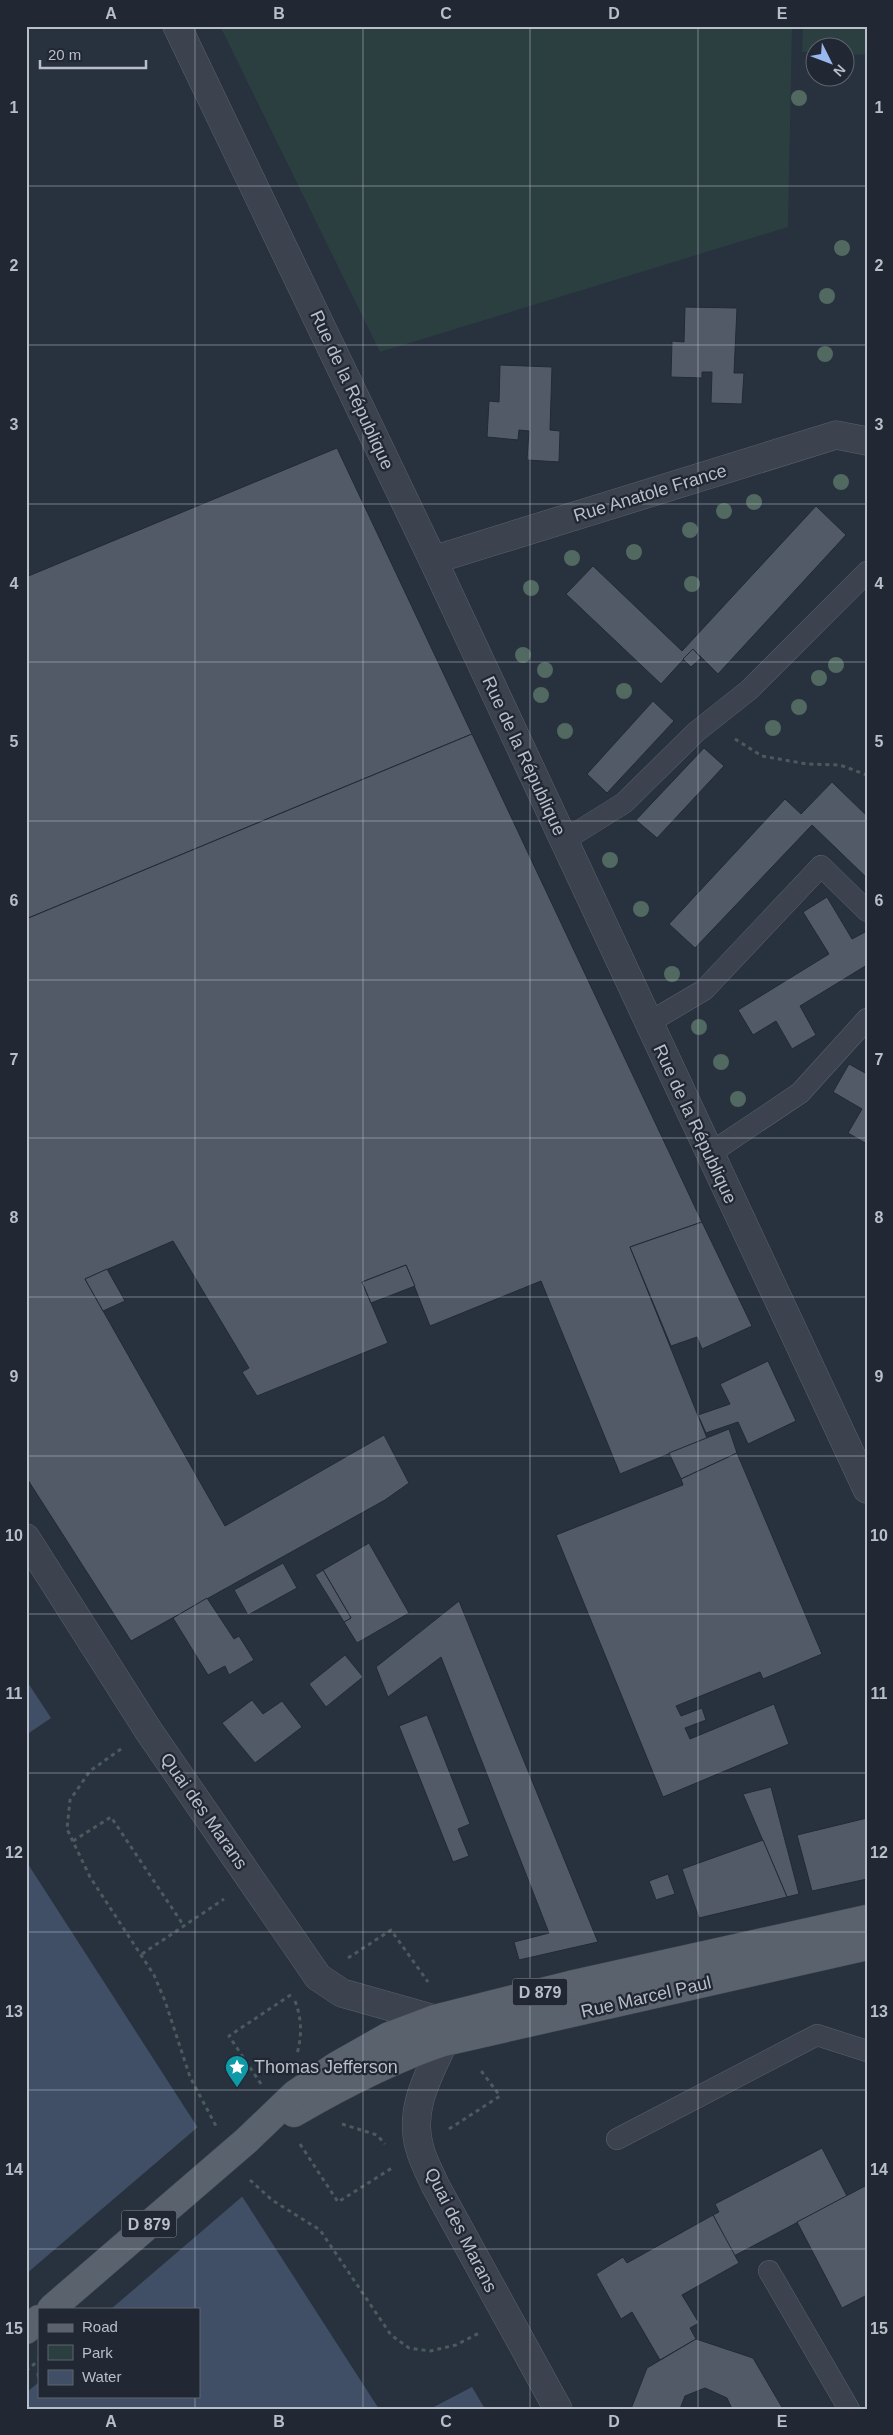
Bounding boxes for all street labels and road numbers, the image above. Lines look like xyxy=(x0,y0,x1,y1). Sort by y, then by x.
street label: Rue de la République xyxy=(306,307,398,473)
street label: Rue Anatole France xyxy=(571,460,729,526)
street label: Rue de la République xyxy=(478,673,570,839)
street label: Rue de la République xyxy=(649,1041,741,1207)
street label: Quai des Marans xyxy=(156,1749,252,1873)
street label: Rue Marcel Paul xyxy=(579,1972,713,2022)
road number: D 879 xyxy=(512,1978,568,2005)
street label: Quai des Marans xyxy=(421,2164,501,2296)
road number: D 879 xyxy=(122,2210,176,2238)

